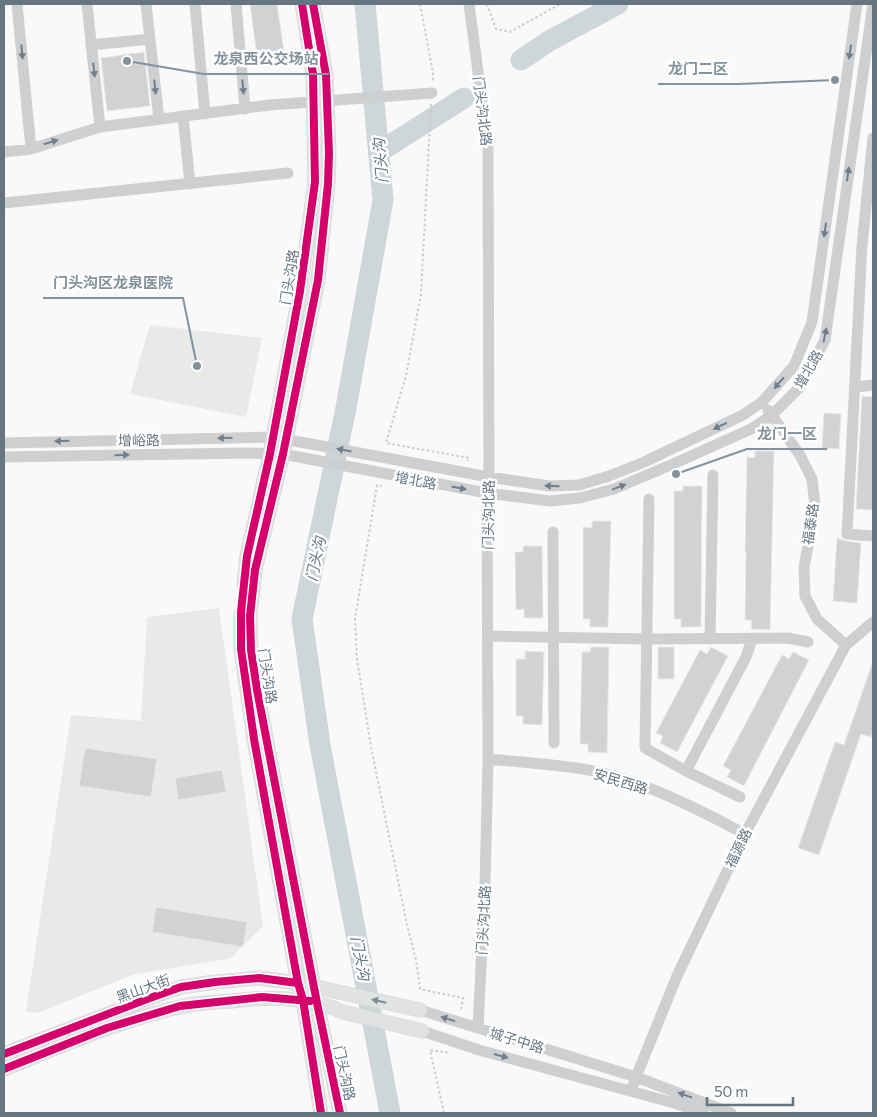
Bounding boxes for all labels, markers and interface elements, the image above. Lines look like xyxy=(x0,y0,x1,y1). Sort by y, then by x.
callout: 龙泉西公交场站 xyxy=(204,44,329,74)
one-way arrow xyxy=(846,44,854,60)
one-way arrow xyxy=(18,45,26,61)
text: 龙泉西公交场站 xyxy=(213,49,319,67)
callout: 龙门二区 xyxy=(658,54,738,84)
text: 龙门二区 xyxy=(668,59,728,77)
one-way arrow xyxy=(90,62,98,78)
street label: 门头沟北路 xyxy=(470,75,496,147)
one-way arrow xyxy=(152,79,160,95)
one-way arrow xyxy=(239,79,247,95)
water label: 门头沟 xyxy=(369,136,391,184)
one-way arrow xyxy=(44,138,59,146)
one-way arrow xyxy=(844,166,852,182)
one-way arrow xyxy=(821,223,829,239)
street label: 门头沟路 xyxy=(276,248,302,306)
callout: 门头沟区龙泉医院 xyxy=(43,268,183,298)
text: 门头沟区龙泉医院 xyxy=(53,273,173,291)
one-way arrow xyxy=(821,327,829,342)
street label: 增北路 xyxy=(790,347,826,391)
one-way arrow xyxy=(773,376,785,388)
callout: 龙门一区 xyxy=(747,419,827,449)
one-way arrow xyxy=(713,422,727,430)
text: 龙门一区 xyxy=(757,424,817,442)
street label: 增峪路 xyxy=(118,431,160,449)
one-way arrow xyxy=(216,434,232,442)
one-way arrow xyxy=(54,437,70,445)
one-way arrow xyxy=(336,446,351,454)
one-way arrow xyxy=(115,451,131,459)
street label: 增北路 xyxy=(394,468,438,492)
street label: 门头沟北路 xyxy=(479,480,497,550)
one-way arrow xyxy=(544,482,560,490)
one-way arrow xyxy=(611,482,626,490)
one-way arrow xyxy=(451,485,467,493)
street label: 福泰路 xyxy=(799,502,821,546)
water label: 门头沟 xyxy=(302,533,329,583)
street label: 门头沟路 xyxy=(255,647,281,705)
street label: 安民西路 xyxy=(592,765,650,797)
street label: 福源路 xyxy=(721,825,755,871)
street label: 门头沟北路 xyxy=(473,885,493,955)
water label: 门头沟 xyxy=(348,934,375,984)
street label: 黑山大街 xyxy=(114,970,172,1006)
one-way arrow xyxy=(372,997,387,1005)
one-way arrow xyxy=(440,1014,455,1022)
street label: 城子中路 xyxy=(488,1024,546,1056)
street label: 门头沟路 xyxy=(331,1044,359,1102)
one-way arrow xyxy=(494,1052,509,1060)
scale bar xyxy=(707,1074,793,1106)
text: 50 m xyxy=(714,1082,748,1100)
one-way arrow xyxy=(678,1091,693,1099)

